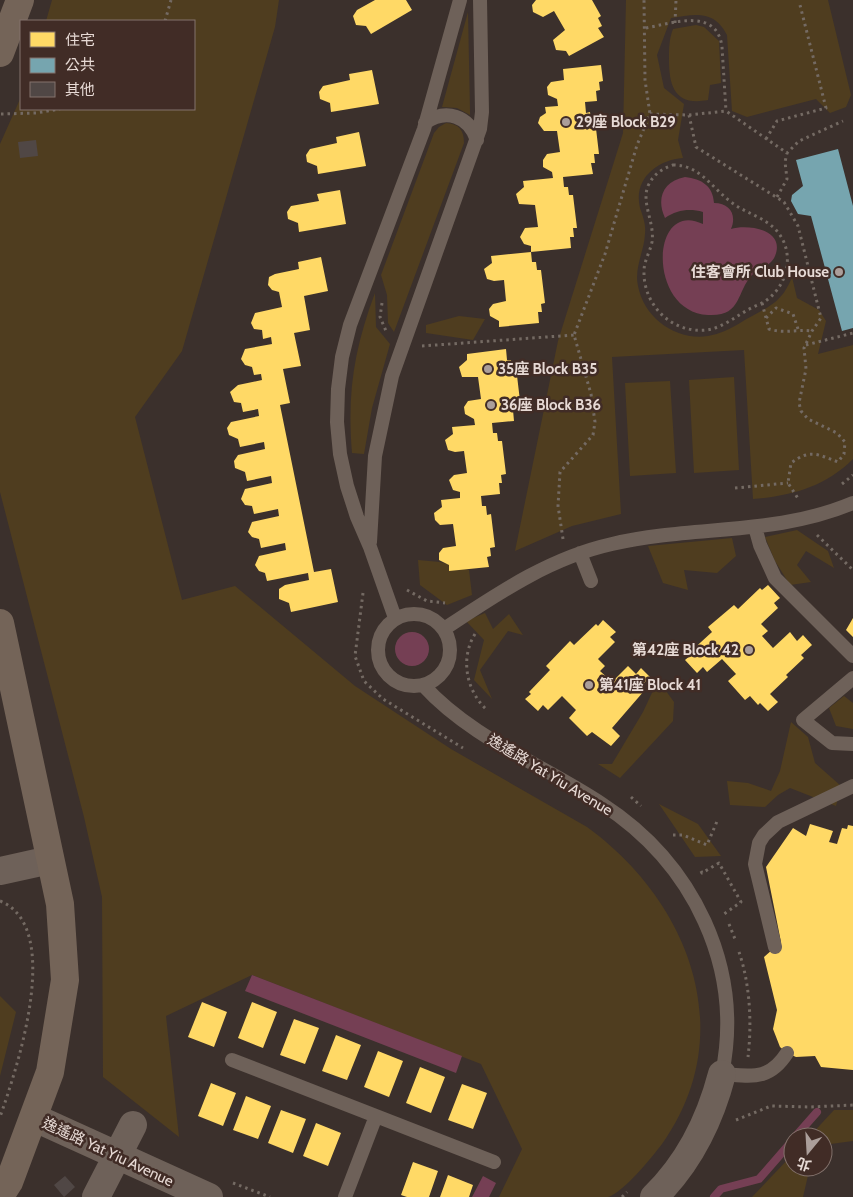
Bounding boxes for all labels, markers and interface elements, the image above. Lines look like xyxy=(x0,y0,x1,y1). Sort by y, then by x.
legend xyxy=(20,20,195,110)
text: 住宅 xyxy=(65,31,95,49)
text: 公共 xyxy=(65,56,95,74)
text: 其他 xyxy=(65,81,95,99)
place label: 29座 Block B29 xyxy=(576,113,676,131)
marker: 29座 Block B29 xyxy=(560,116,572,128)
place label: 住客會所 Club House xyxy=(691,263,829,281)
marker: 住客會所 Club House xyxy=(833,266,845,278)
place label: 35座 Block B35 xyxy=(498,360,597,378)
marker: 35座 Block B35 xyxy=(482,363,494,375)
place label: 36座 Block B36 xyxy=(501,396,601,414)
marker: 36座 Block B36 xyxy=(485,399,497,411)
place label: 第42座 Block 42 xyxy=(632,641,739,659)
marker: 第42座 Block 42 xyxy=(743,644,755,656)
place label: 第41座 Block 41 xyxy=(599,676,701,694)
marker: 第41座 Block 41 xyxy=(583,679,595,691)
street label: 逸遙路 Yat Yiu Avenue xyxy=(484,731,616,820)
street label: 逸遙路 Yat Yiu Avenue xyxy=(40,1114,177,1190)
north arrow xyxy=(783,1127,833,1177)
text: 北 xyxy=(795,1154,813,1175)

